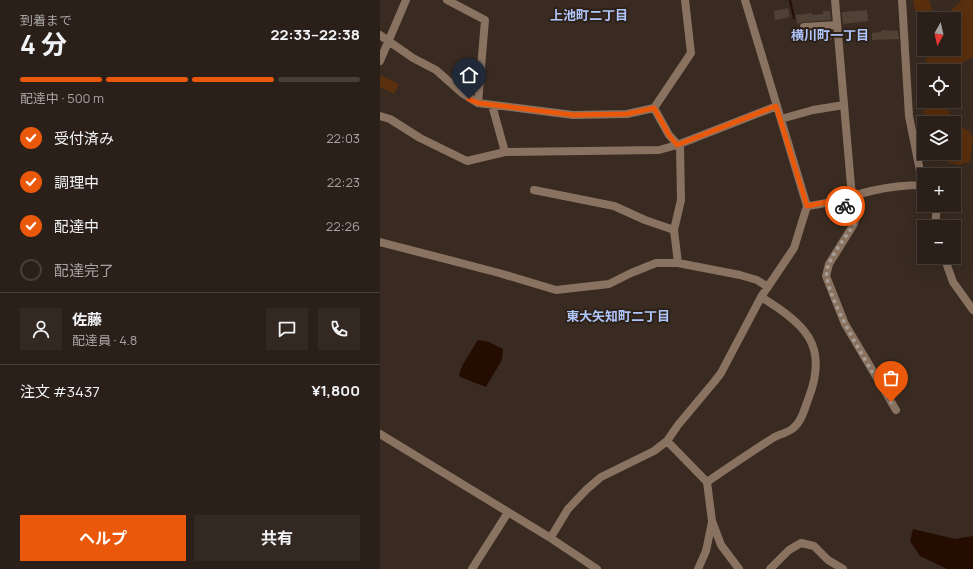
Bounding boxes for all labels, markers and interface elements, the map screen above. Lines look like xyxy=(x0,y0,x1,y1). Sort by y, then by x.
district label: 上池町二丁目 xyxy=(550,6,628,24)
text: 到着まで xyxy=(20,11,72,29)
north arrow xyxy=(917,12,961,56)
map controls xyxy=(917,12,961,264)
text: 22:33–22:38 xyxy=(271,24,360,45)
text: 4 分 xyxy=(20,26,67,62)
district label: 横川町一丁目 xyxy=(791,26,869,44)
pin xyxy=(452,58,486,99)
icon: home xyxy=(458,64,480,86)
button: locate xyxy=(917,64,961,108)
text: 配達中 · 500 m xyxy=(20,89,104,107)
button: layers xyxy=(917,116,961,160)
icon: check xyxy=(20,127,42,149)
text: 受付済み xyxy=(54,128,114,149)
text: 22:03 xyxy=(326,129,360,147)
button: + xyxy=(917,168,961,212)
icon: check xyxy=(20,171,42,193)
text: 調理中 xyxy=(54,172,99,193)
text: 22:23 xyxy=(327,173,360,191)
courier xyxy=(825,186,865,226)
icon: bike xyxy=(834,195,856,217)
icon: check xyxy=(20,215,42,237)
text: 配達中 xyxy=(54,216,99,237)
text: 22:26 xyxy=(326,217,360,235)
button: − xyxy=(917,220,961,264)
text: 配達完了 xyxy=(54,260,114,281)
district label: 東大矢知町二丁目 xyxy=(566,307,670,325)
button: person xyxy=(20,308,62,350)
button: chat xyxy=(266,308,308,350)
button: phone xyxy=(318,308,360,350)
text: 佐藤 xyxy=(72,309,102,330)
text: 配達員 · 4.8 xyxy=(72,331,137,349)
pin xyxy=(874,361,908,402)
icon: bag xyxy=(880,367,902,389)
text: ¥1,800 xyxy=(311,380,360,401)
text: 注文 #3437 xyxy=(20,381,100,402)
button: ヘルプ xyxy=(20,515,186,561)
button: 共有 xyxy=(194,515,360,561)

